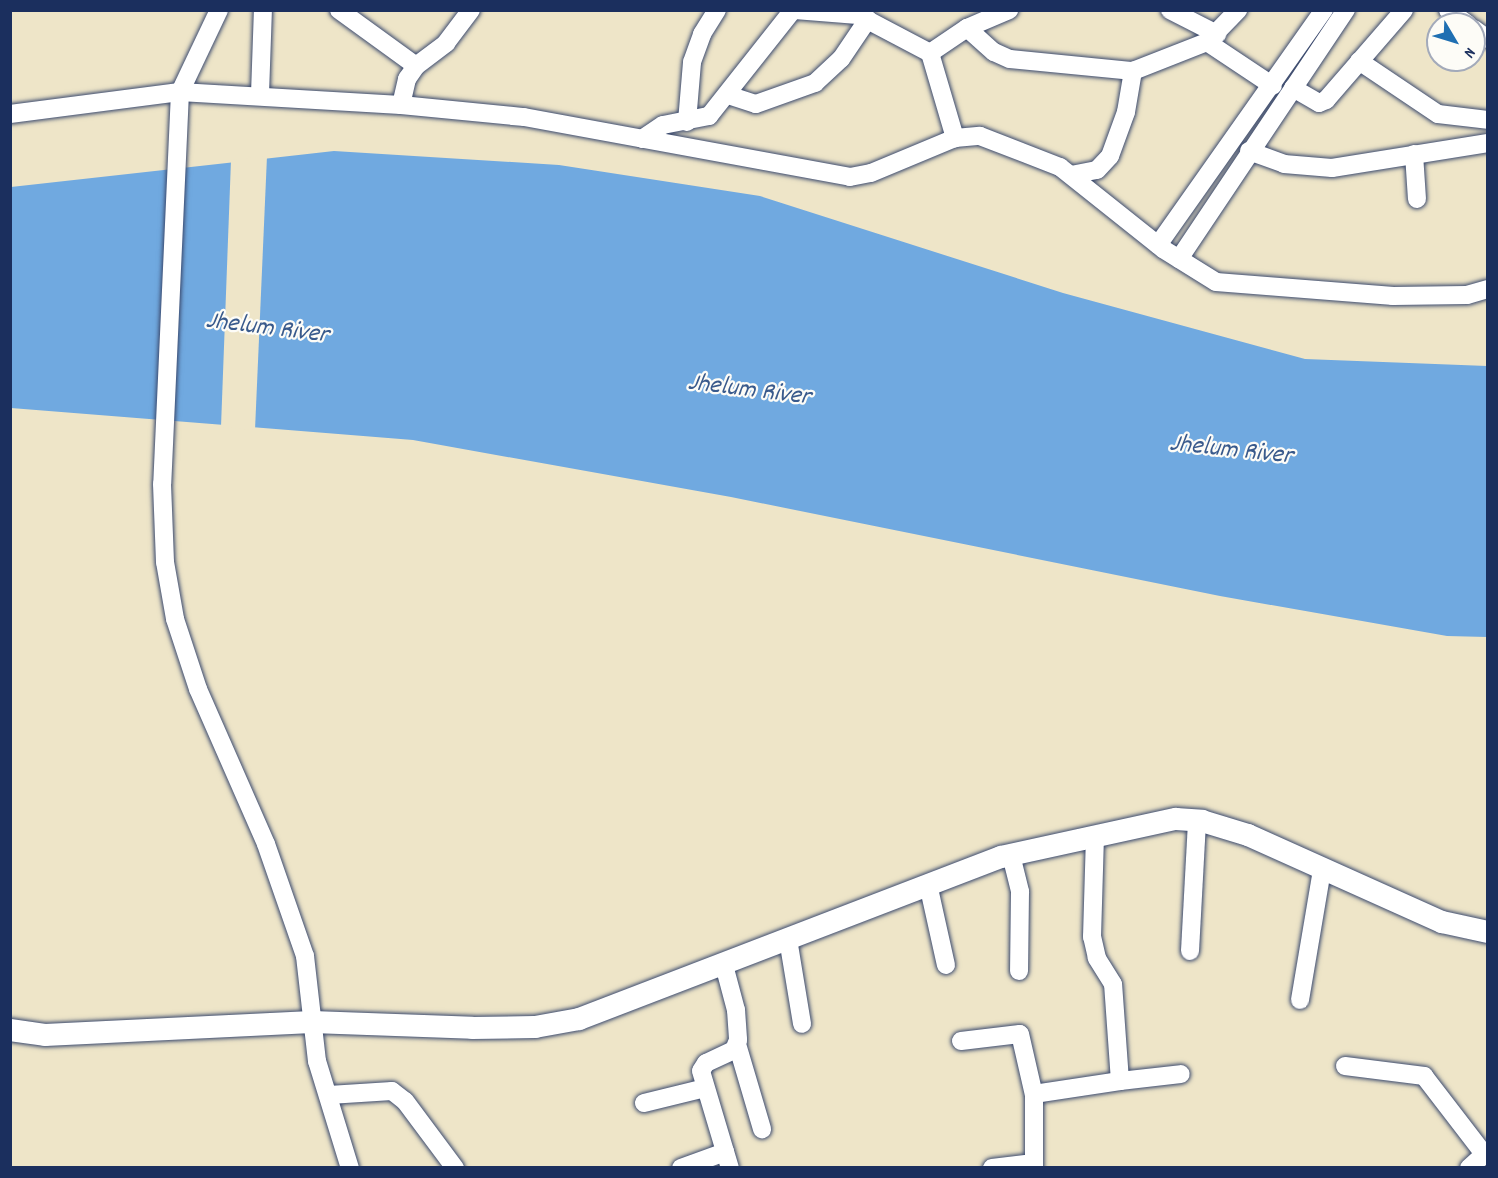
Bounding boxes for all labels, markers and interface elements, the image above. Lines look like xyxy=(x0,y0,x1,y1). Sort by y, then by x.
north arrow xyxy=(1426,12,1486,72)
text: N xyxy=(1458,42,1480,62)
water label: Jhelum River xyxy=(204,306,330,352)
water label: Jhelum River xyxy=(686,368,812,414)
water label: Jhelum River xyxy=(1168,429,1294,473)

